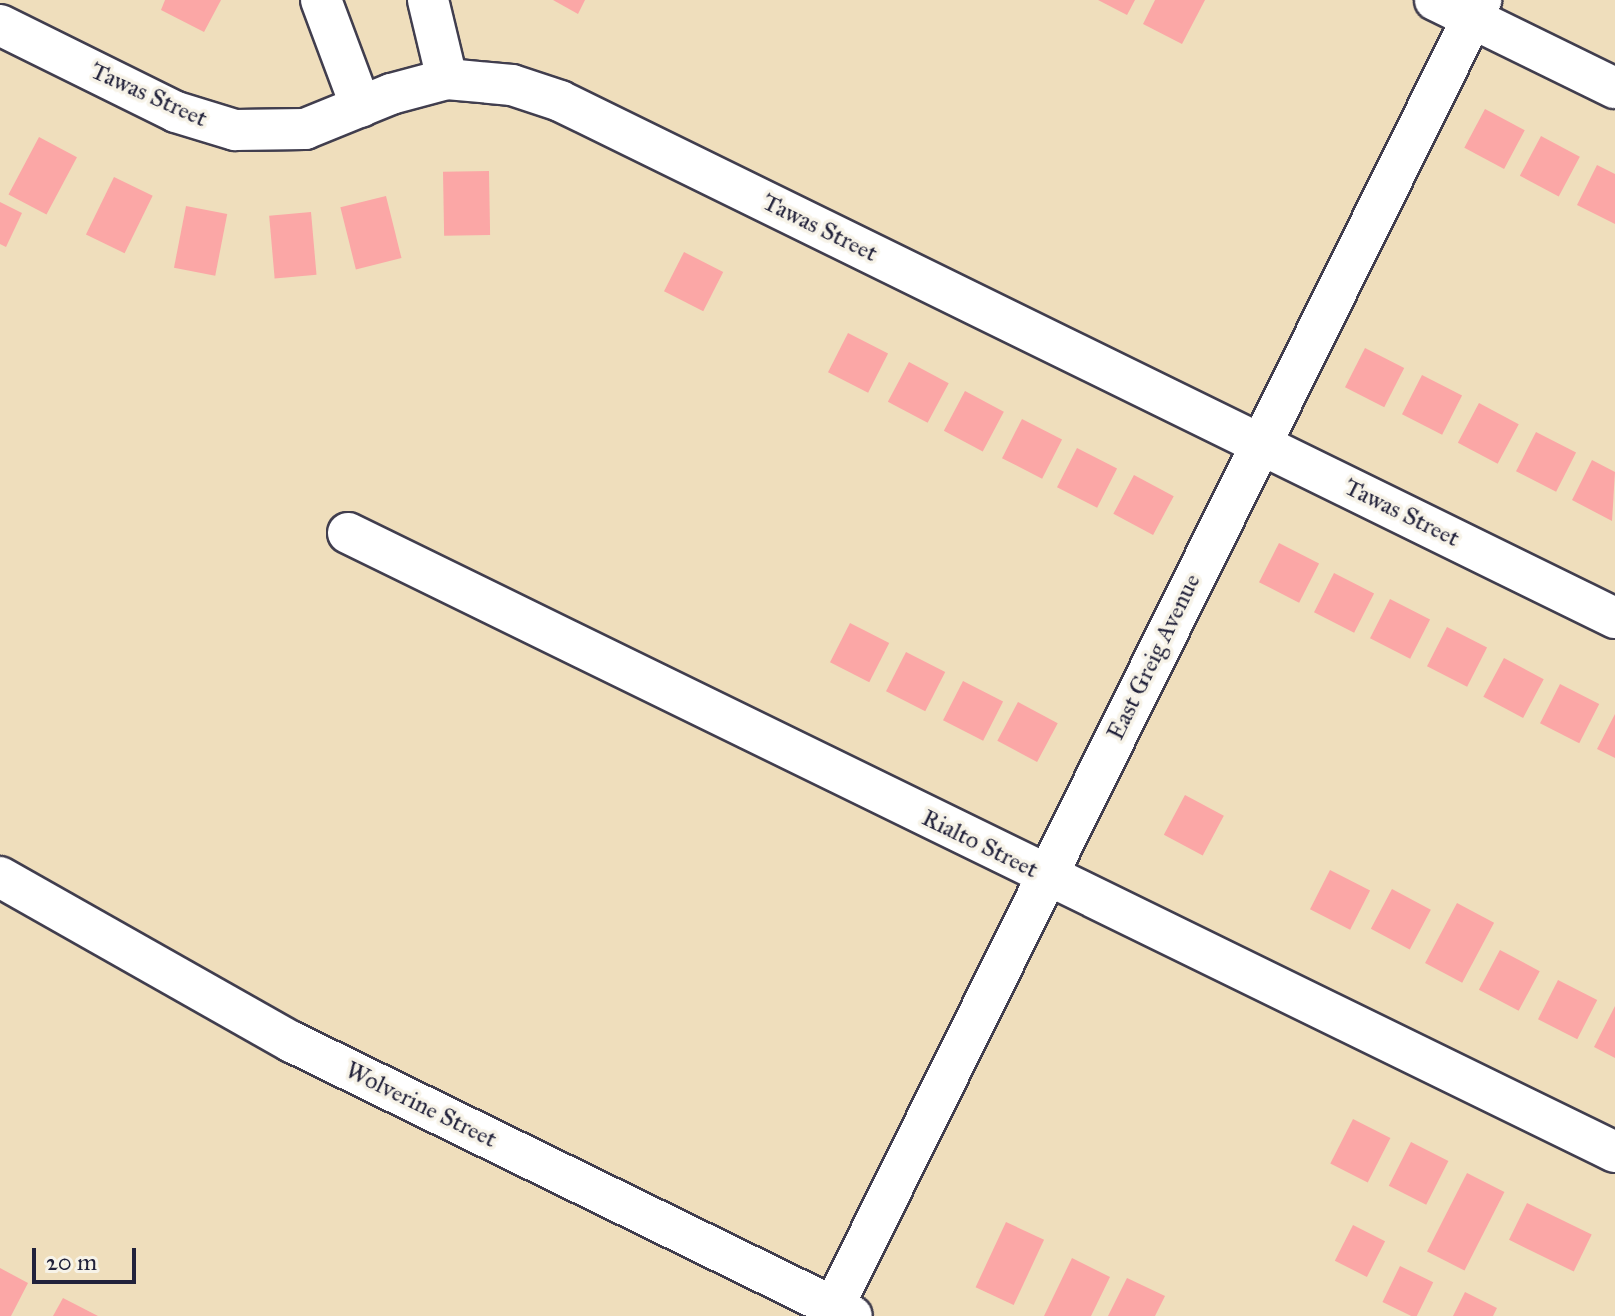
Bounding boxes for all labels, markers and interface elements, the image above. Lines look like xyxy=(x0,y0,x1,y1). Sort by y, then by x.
street label: Tawas Street xyxy=(86,57,212,133)
street label: Tawas Street xyxy=(758,188,882,268)
street label: Tawas Street xyxy=(1340,473,1464,553)
street label: East Greig Avenue xyxy=(1101,569,1207,745)
street label: Rialto Street xyxy=(917,804,1043,884)
street label: Wolverine Street xyxy=(341,1056,501,1154)
scale bar xyxy=(36,1232,140,1282)
text: 20 m xyxy=(46,1247,97,1277)

